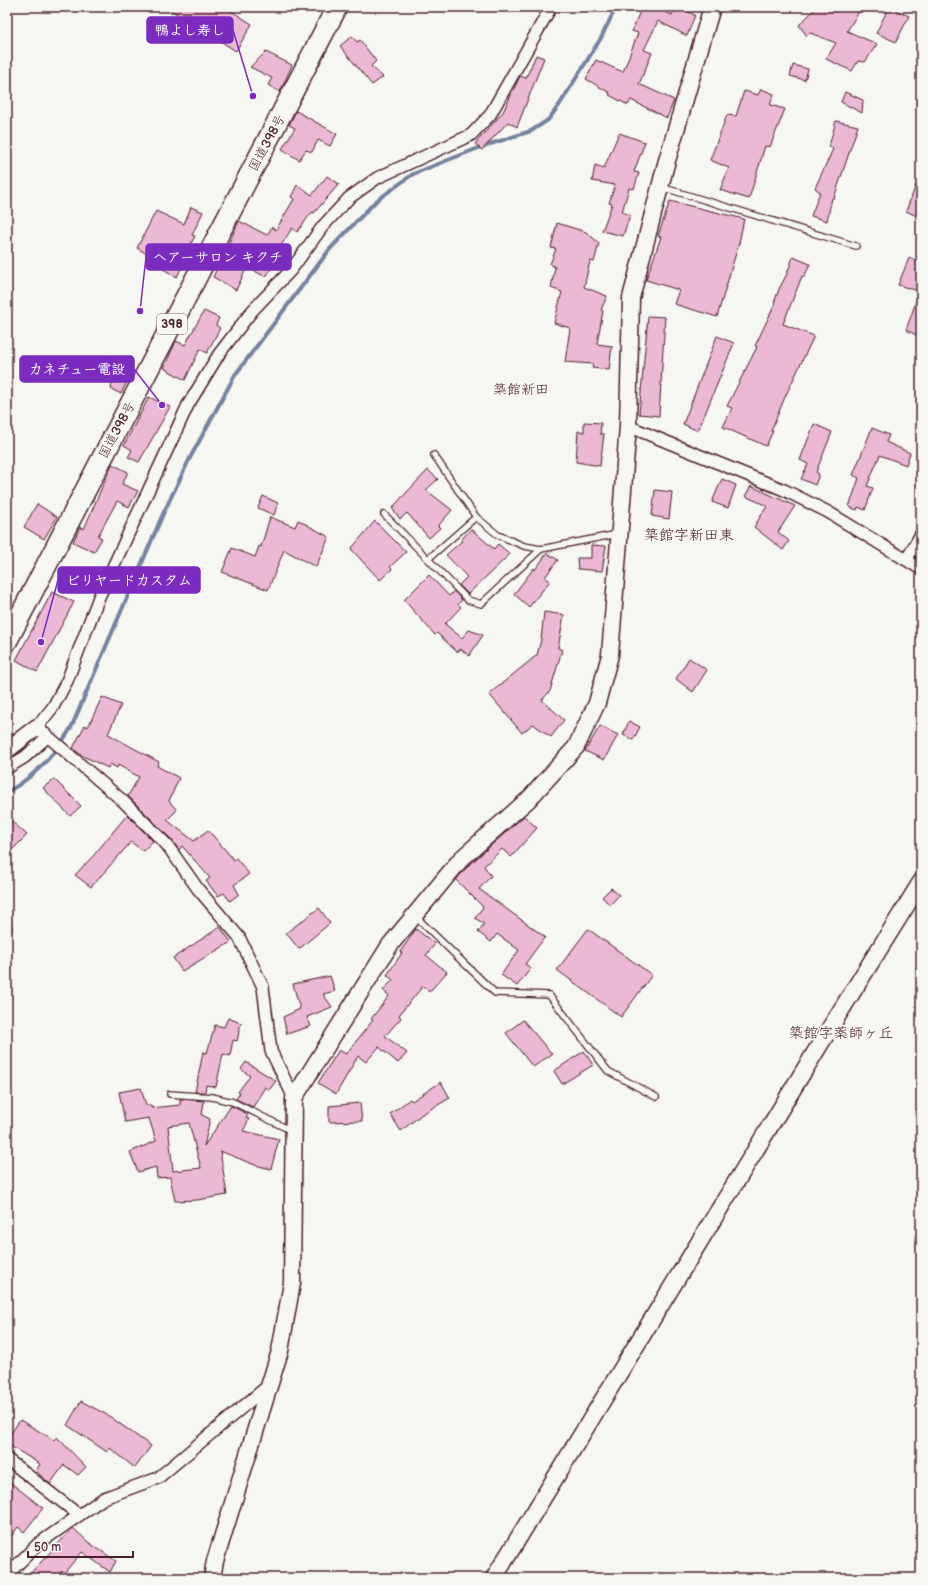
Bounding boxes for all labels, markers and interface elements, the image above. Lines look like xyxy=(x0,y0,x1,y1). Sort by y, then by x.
callout: 鴨よし寿し xyxy=(147,17,233,43)
text: 鴨よし寿し xyxy=(155,22,225,39)
street label: 国道398号 xyxy=(245,112,289,174)
callout: ヘアーサロン キクチ xyxy=(146,244,291,270)
text: ヘアーサロン キクチ xyxy=(153,249,283,266)
road number: 398 xyxy=(157,314,187,334)
callout: カネチュー電設 xyxy=(20,356,134,382)
text: カネチュー電設 xyxy=(29,361,125,378)
district label: 築館新田 xyxy=(493,381,549,398)
street label: 国道398号 xyxy=(95,399,139,461)
district label: 築館字新田東 xyxy=(644,526,734,545)
callout: ビリヤードカスタム xyxy=(58,567,200,593)
text: ビリヤードカスタム xyxy=(66,572,192,589)
district label: 築館字薬師ヶ丘 xyxy=(788,1024,894,1043)
scale bar xyxy=(28,1533,133,1559)
text: 50 m xyxy=(34,1540,61,1555)

